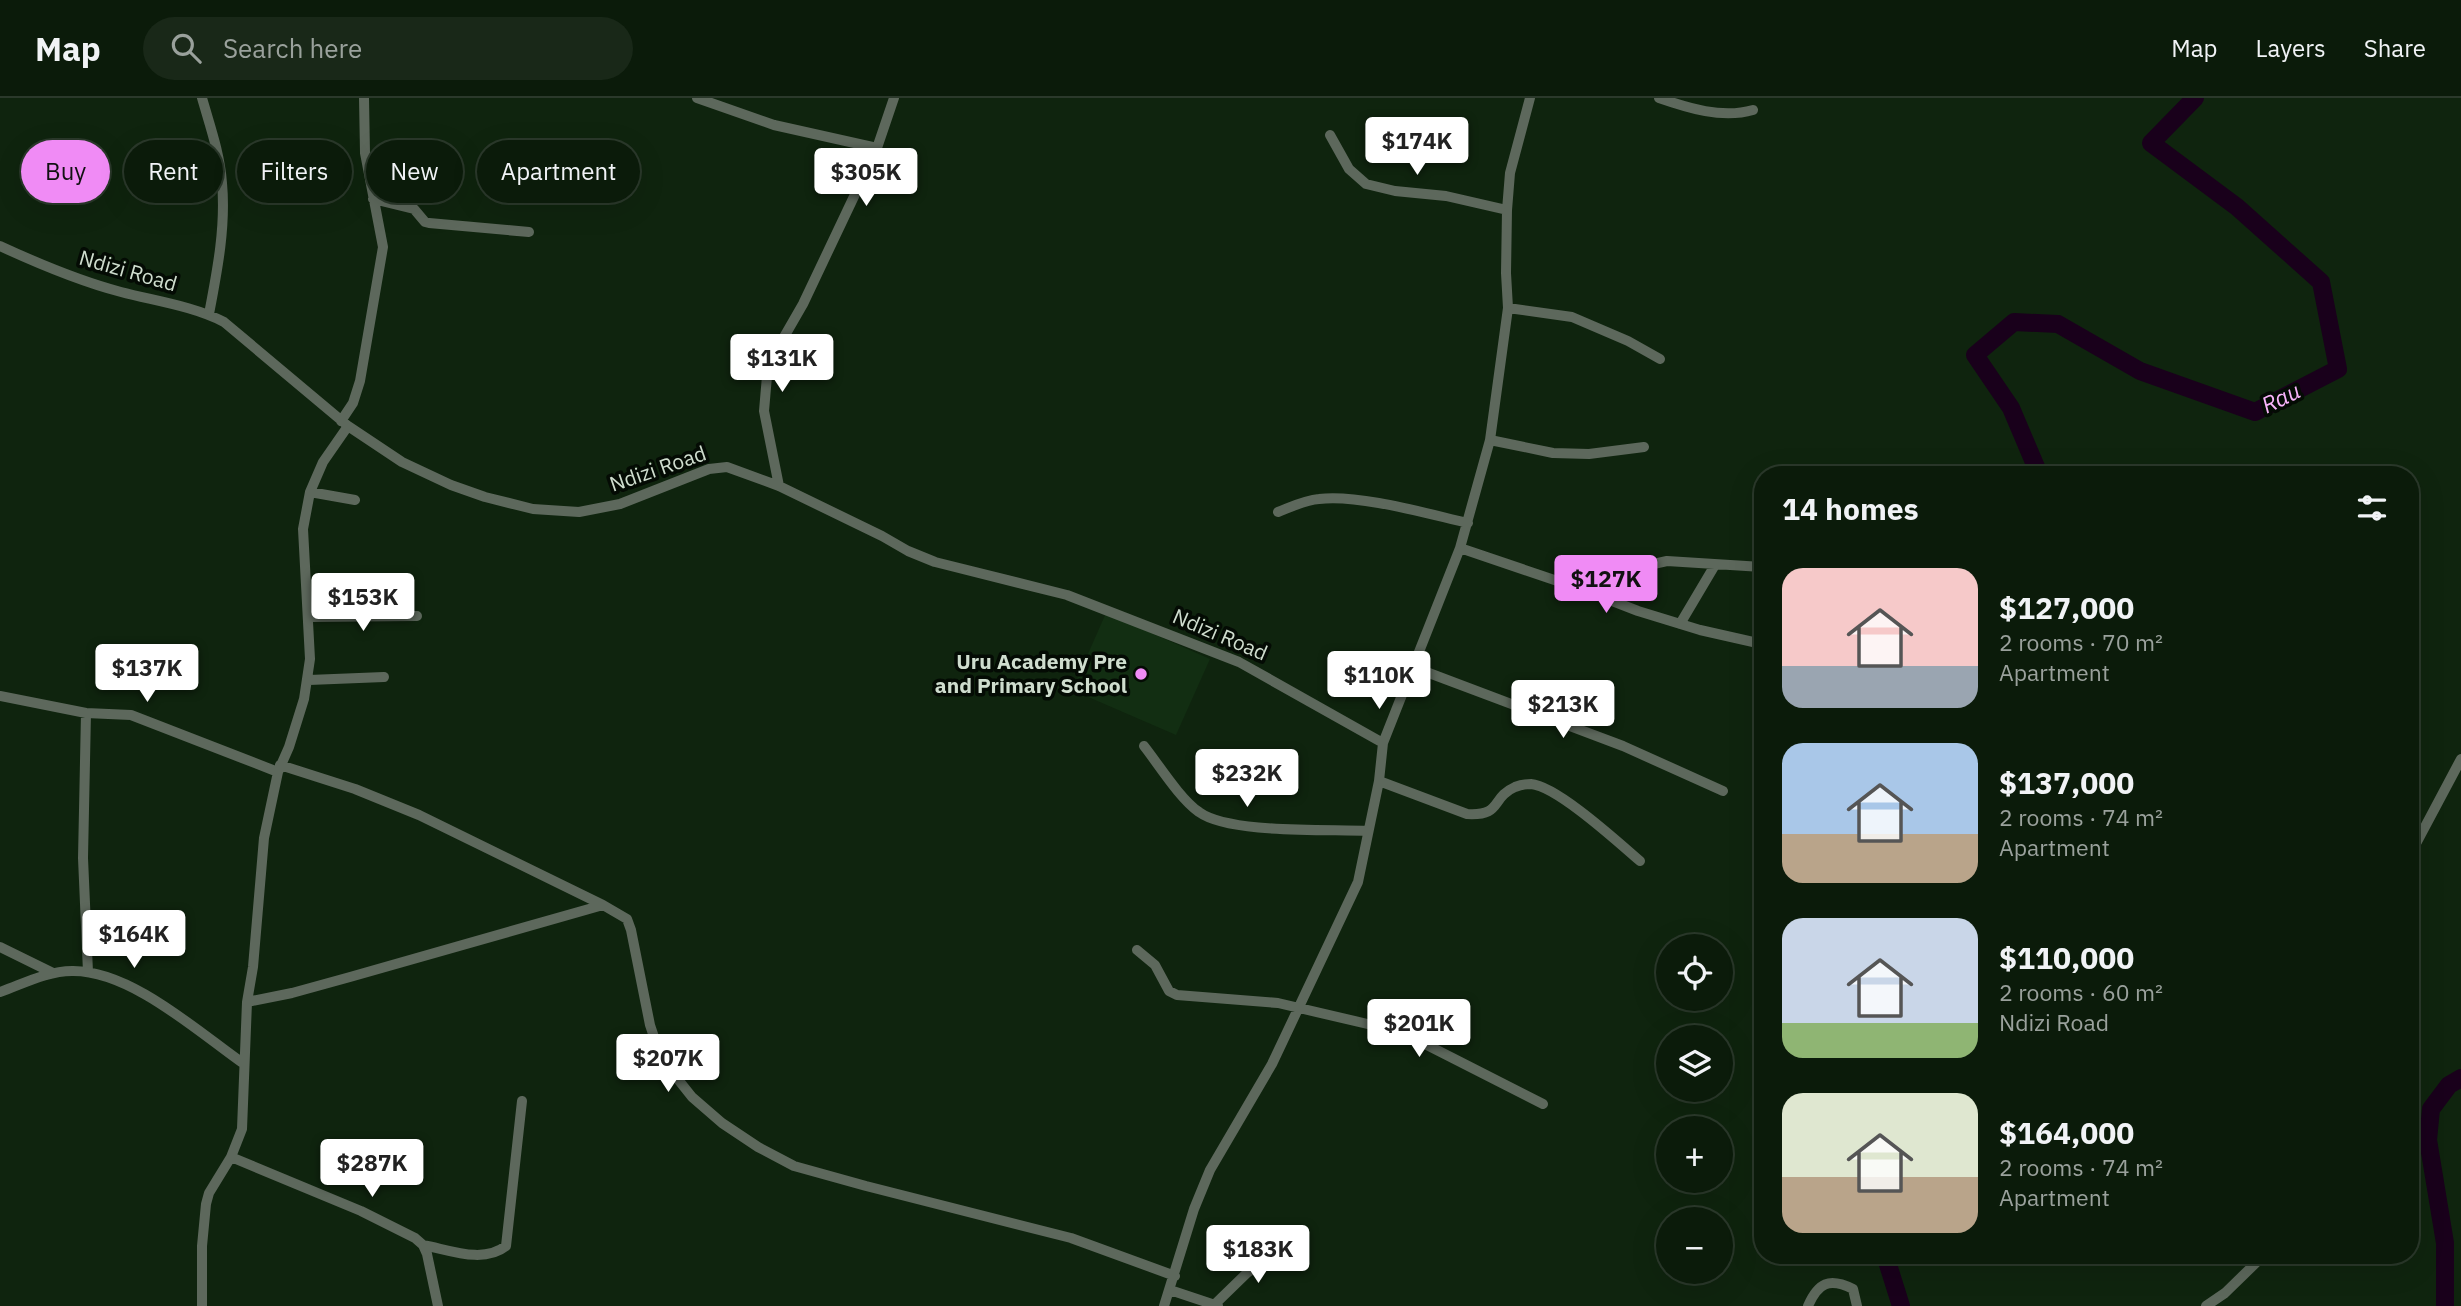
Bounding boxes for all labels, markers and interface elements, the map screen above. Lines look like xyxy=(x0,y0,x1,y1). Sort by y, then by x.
search box xyxy=(143,17,633,80)
text: Map xyxy=(35,27,101,70)
icon: search xyxy=(167,29,205,67)
text: Search here xyxy=(223,31,362,65)
text: Map xyxy=(2171,32,2218,64)
text: Layers xyxy=(2256,32,2326,64)
text: Share xyxy=(2364,32,2426,64)
pin: $174K xyxy=(1368,118,1466,177)
text: $174K xyxy=(1381,125,1453,155)
chip: Buy xyxy=(21,140,110,203)
chip: Rent xyxy=(124,140,223,203)
chip: Filters xyxy=(237,140,352,203)
chip: New xyxy=(366,140,463,203)
chip: Apartment xyxy=(477,140,640,203)
pin: $305K xyxy=(817,148,915,208)
text: $305K xyxy=(830,156,902,186)
street label: Ndizi Road xyxy=(76,243,180,297)
pin: $131K xyxy=(733,334,831,394)
text: $131K xyxy=(746,342,818,372)
water label: Rau xyxy=(2256,375,2305,419)
street label: Ndizi Road xyxy=(606,438,710,498)
text: 14 homes xyxy=(1782,489,1919,528)
icon: filters xyxy=(2353,489,2391,527)
pin: $127K xyxy=(1557,556,1655,615)
text: $127K xyxy=(1570,563,1642,593)
pin: $153K xyxy=(314,574,412,633)
text: $153K xyxy=(327,581,399,611)
text: $127,000 xyxy=(1999,588,2134,627)
icon: home xyxy=(1838,596,1922,680)
street label: Ndizi Road xyxy=(1169,602,1272,667)
text: 2 rooms · 70 m² xyxy=(1999,627,2163,657)
pin: $137K xyxy=(98,644,196,704)
place label: Uru Academy Pre and Primary School xyxy=(935,647,1127,699)
text: $137K xyxy=(111,652,183,682)
pin: $110K xyxy=(1330,652,1428,711)
text: Apartment xyxy=(1999,657,2110,687)
text: $110K xyxy=(1343,659,1415,689)
marker: Uru Academy Pre and Primary School xyxy=(1133,666,1149,682)
pin: $213K xyxy=(1514,680,1612,740)
text: $213K xyxy=(1527,688,1599,718)
pin: $232K xyxy=(1198,750,1296,809)
text: $232K xyxy=(1211,757,1283,787)
text: $137,000 xyxy=(1999,763,2134,802)
icon: home xyxy=(1838,771,1922,855)
text: 2 rooms · 74 m² xyxy=(1999,802,2163,832)
text: Apartment xyxy=(1999,832,2110,862)
pin: $164K xyxy=(85,910,183,970)
text: $164K xyxy=(98,918,170,948)
map controls xyxy=(1656,934,1733,1284)
button: locate xyxy=(1656,934,1733,1011)
text: $110,000 xyxy=(1999,938,2134,977)
icon: home xyxy=(1838,946,1922,1030)
text: 2 rooms · 60 m² xyxy=(1999,977,2163,1007)
pin: $201K xyxy=(1370,1000,1468,1059)
text: $201K xyxy=(1383,1007,1455,1037)
text: Ndizi Road xyxy=(1999,1007,2109,1037)
button: layers xyxy=(1656,1025,1733,1102)
pin: $207K xyxy=(619,1034,717,1094)
text: $207K xyxy=(632,1042,704,1072)
text: $164,000 xyxy=(1999,1113,2134,1152)
button: + xyxy=(1656,1116,1733,1193)
icon: home xyxy=(1838,1121,1922,1205)
pin: $287K xyxy=(323,1140,421,1199)
text: $287K xyxy=(336,1147,408,1177)
text: 2 rooms · 74 m² xyxy=(1999,1152,2163,1182)
text: Apartment xyxy=(1999,1182,2110,1212)
button: − xyxy=(1656,1207,1733,1284)
pin: $183K xyxy=(1209,1226,1307,1285)
text: $183K xyxy=(1222,1233,1294,1263)

